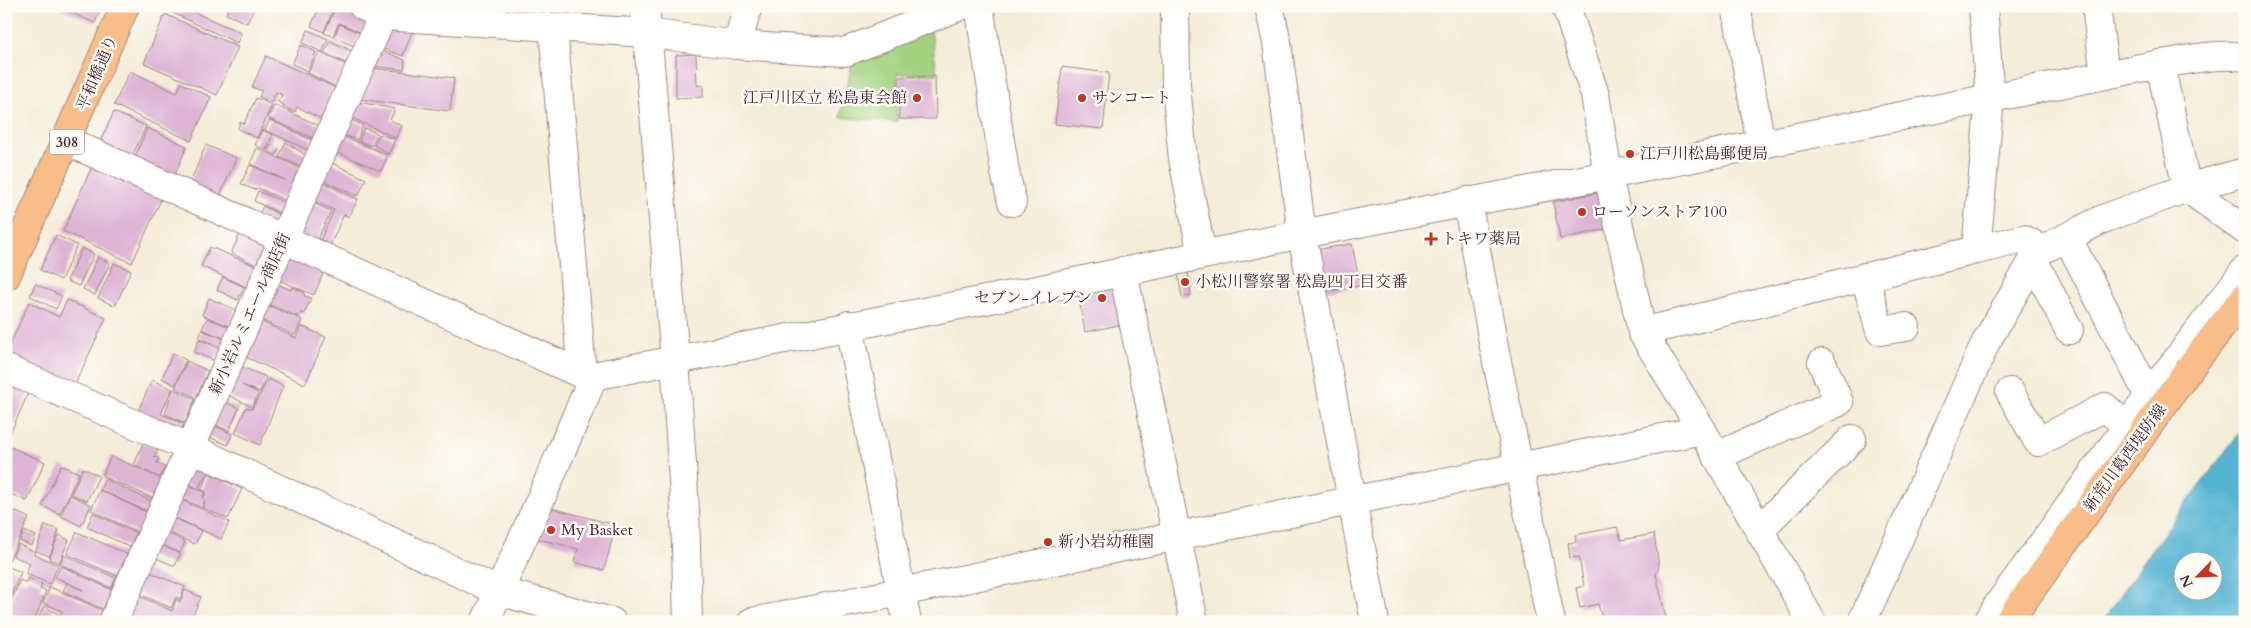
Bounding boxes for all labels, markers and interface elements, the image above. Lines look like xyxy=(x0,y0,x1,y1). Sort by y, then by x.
street label: 平和橋通り xyxy=(71,32,123,114)
place label: 江戸川区立 松島東会館 xyxy=(743,87,907,109)
place label: サンコート xyxy=(1092,87,1171,109)
marker: 江戸川区立 松島東会館 xyxy=(911,92,923,104)
marker: サンコート xyxy=(1076,92,1088,104)
road number: 308 xyxy=(50,130,84,154)
place label: 江戸川松島郵便局 xyxy=(1640,143,1768,165)
marker: 江戸川松島郵便局 xyxy=(1624,148,1636,160)
place label: ローソンストア100 xyxy=(1592,201,1727,223)
marker: ローソンストア100 xyxy=(1576,206,1588,218)
place label: トキワ薬局 xyxy=(1441,228,1521,250)
street label: 新小岩ルミエール商店街 xyxy=(204,229,296,399)
marker: トキワ薬局 xyxy=(1425,233,1437,245)
place label: 小松川警察署 松島四丁目交番 xyxy=(1195,271,1407,293)
marker: 小松川警察署 松島四丁目交番 xyxy=(1179,276,1191,288)
place label: セブン-イレブン xyxy=(974,287,1092,309)
marker: セブン-イレブン xyxy=(1096,292,1108,304)
street label: 新荒川葛西堤防線 xyxy=(2078,400,2172,516)
place label: My Basket xyxy=(561,519,633,541)
marker: My Basket xyxy=(545,524,557,536)
place label: 新小岩幼稚園 xyxy=(1058,531,1154,553)
marker: 新小岩幼稚園 xyxy=(1042,536,1054,548)
north arrow xyxy=(2174,550,2224,600)
text: N xyxy=(2175,572,2198,591)

